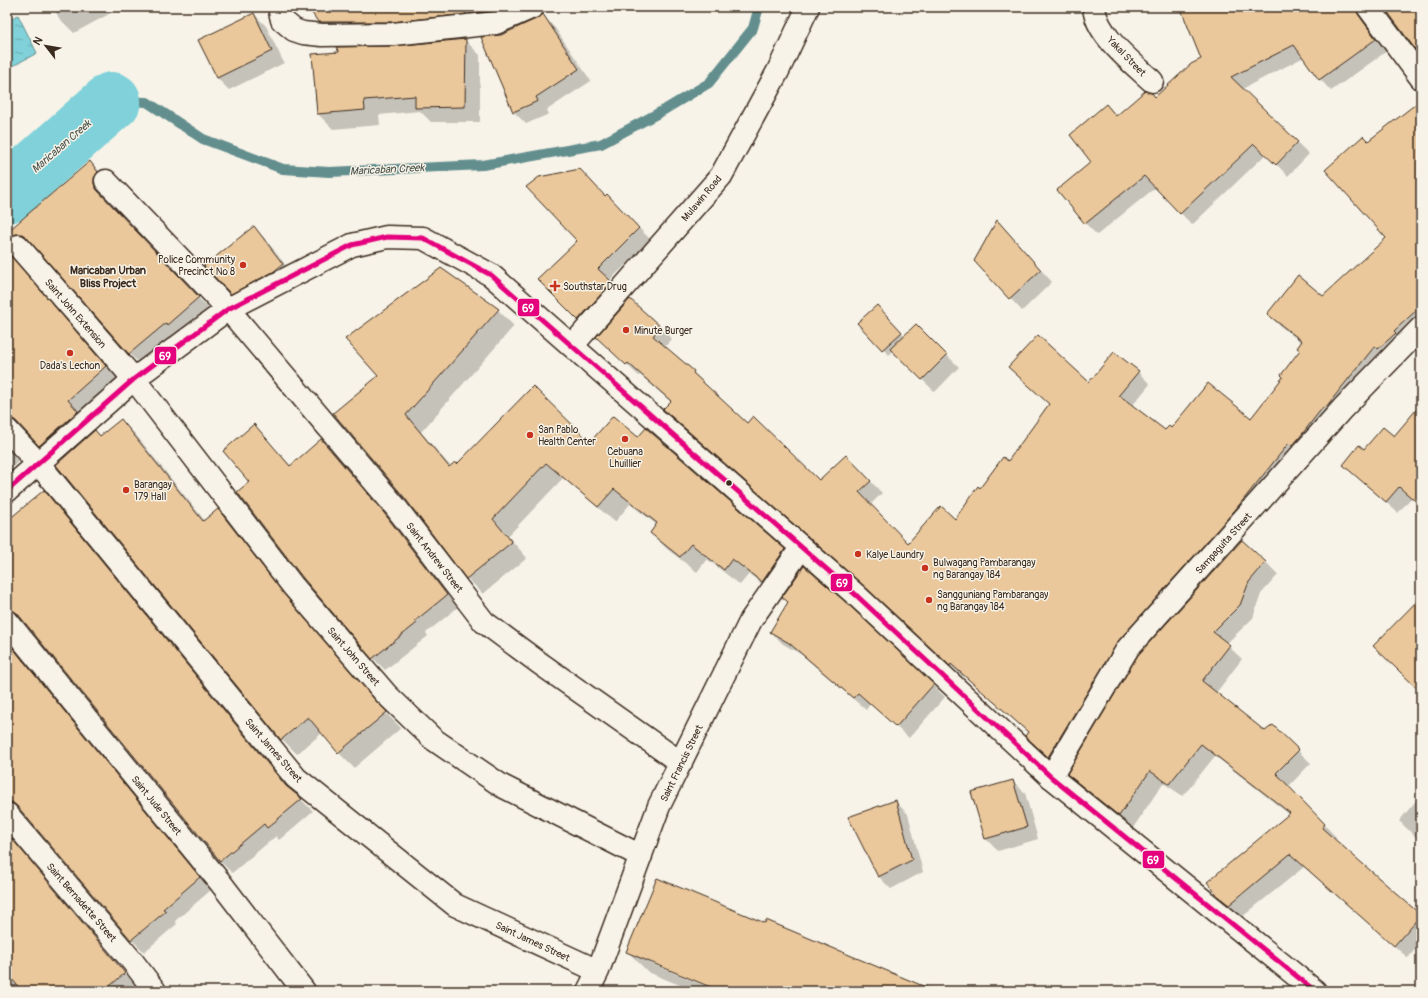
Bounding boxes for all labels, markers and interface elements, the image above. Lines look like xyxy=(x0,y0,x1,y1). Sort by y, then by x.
north arrow xyxy=(26,26,66,66)
text: N xyxy=(30,34,46,48)
street label: Yakal Street xyxy=(1104,34,1149,80)
water label: Maricaban Creek xyxy=(29,116,95,176)
water label: Maricaban Creek xyxy=(350,161,426,178)
street label: Mulawin Road xyxy=(679,173,724,224)
place label: Police Community Precinct № 8 xyxy=(158,254,236,278)
marker: Police Community Precinct № 8 xyxy=(238,260,248,270)
district label: Maricaban Urban Bliss Project xyxy=(70,264,146,290)
street label: Saint John Extension xyxy=(42,277,109,351)
marker: Southstar Drug xyxy=(550,281,560,291)
place label: Southstar Drug xyxy=(563,281,627,293)
line badge: 69 xyxy=(517,298,540,317)
text: 69 xyxy=(522,302,534,315)
marker: Minute Burger xyxy=(621,325,631,335)
place label: Minute Burger xyxy=(634,325,693,337)
line badge: 69 xyxy=(154,346,177,365)
marker: Dada's Lechon xyxy=(65,348,75,358)
text: 69 xyxy=(159,350,171,363)
place label: Dada's Lechon xyxy=(40,360,101,372)
place label: San Pablo Health Center xyxy=(538,424,596,448)
marker: San Pablo Health Center xyxy=(525,430,535,440)
marker: Cebuana Lhuillier xyxy=(620,434,630,444)
place label: Cebuana Lhuillier xyxy=(607,446,643,470)
unlabelled marker xyxy=(724,478,734,488)
place label: Barangay 179 Hall xyxy=(134,479,173,503)
marker: Barangay 179 Hall xyxy=(121,485,131,495)
street label: Sampaguita Street xyxy=(1193,510,1255,577)
street label: Saint Andrew Street xyxy=(403,520,466,596)
marker: Kalye Laundry xyxy=(853,549,863,559)
place label: Kalye Laundry xyxy=(866,549,925,561)
place label: Bulwagang Pambarangay ng Barangay 184 xyxy=(933,557,1036,581)
marker: Bulwagang Pambarangay ng Barangay 184 xyxy=(920,563,930,573)
line badge: 69 xyxy=(830,573,853,592)
text: 69 xyxy=(836,577,848,590)
place label: Sangguniang Pambarangay ng Barangay 184 xyxy=(937,589,1049,613)
marker: Sangguniang Pambarangay ng Barangay 184 xyxy=(924,595,934,605)
street label: Saint John Street xyxy=(325,625,383,689)
street label: Saint James Street xyxy=(242,716,305,786)
street label: Saint Francis Street xyxy=(658,722,706,804)
street label: Saint Jude Street xyxy=(129,773,184,839)
line badge: 69 xyxy=(1142,850,1165,869)
text: 69 xyxy=(1147,854,1159,867)
street label: Saint Bernadette Street xyxy=(44,861,119,945)
street label: Saint James Street xyxy=(493,919,573,965)

